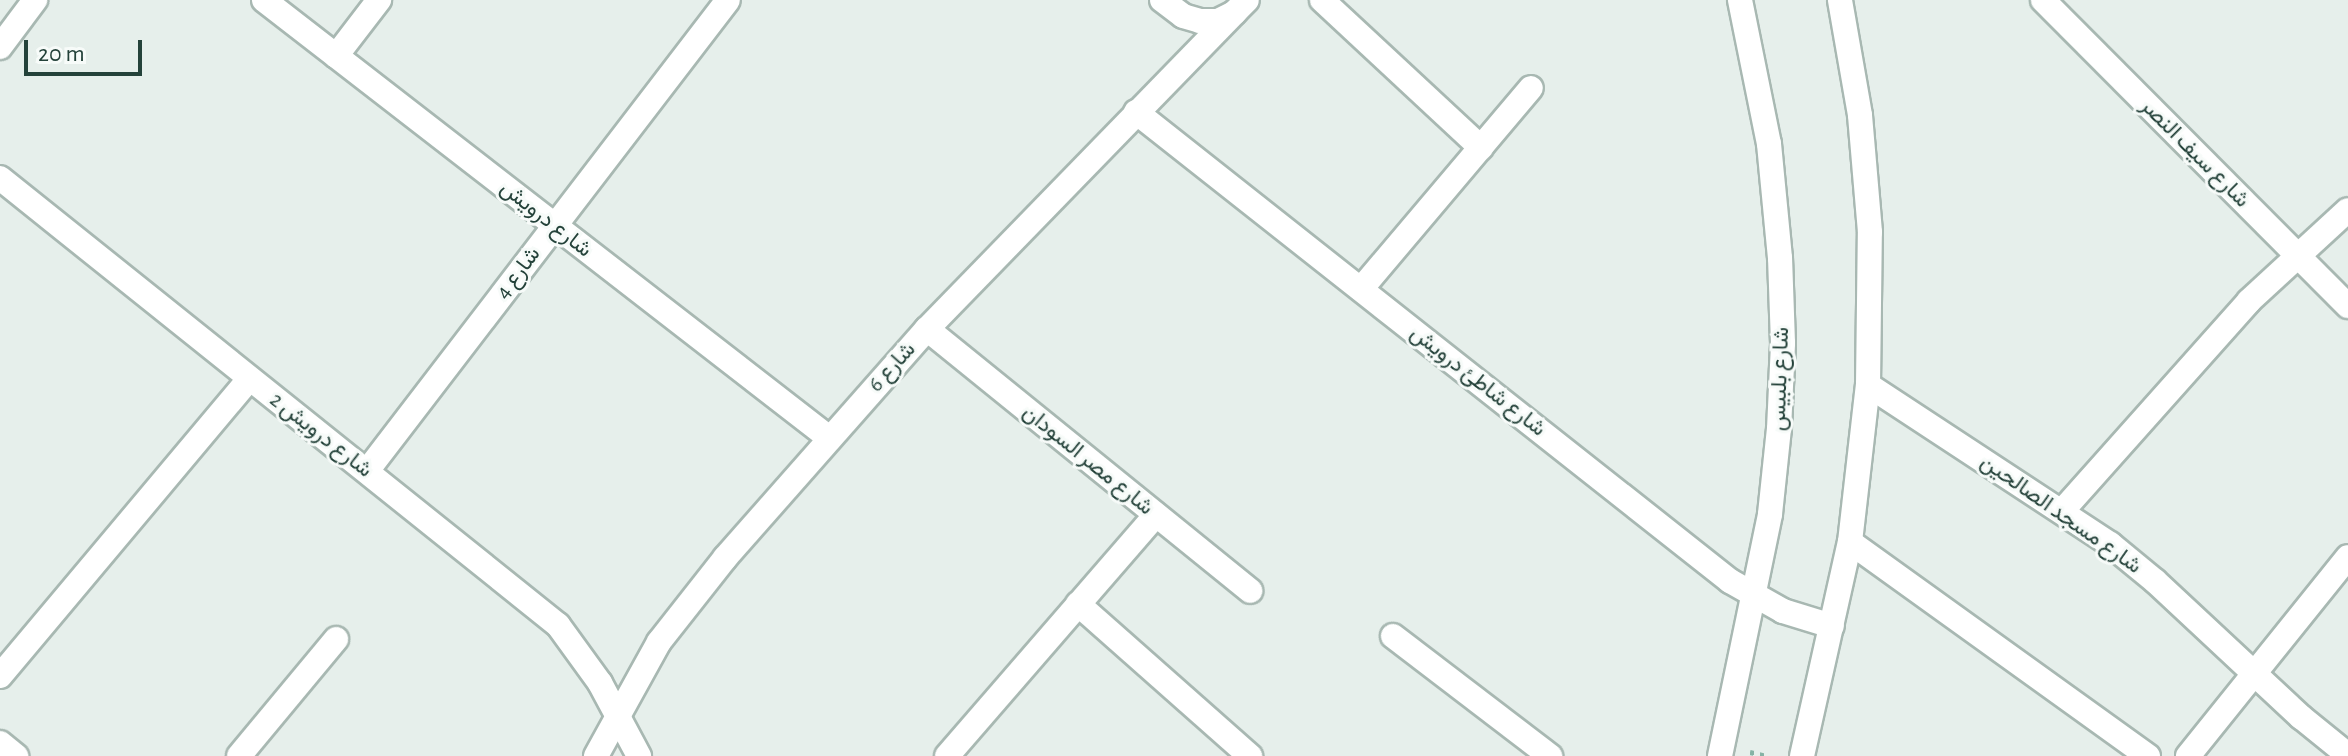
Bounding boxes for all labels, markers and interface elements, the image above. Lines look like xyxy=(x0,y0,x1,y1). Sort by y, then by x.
scale bar xyxy=(28,24,146,74)
text: 20 m xyxy=(38,42,85,66)
street label: شارع سيف النصر xyxy=(2135,93,2255,213)
street label: شارع درويش xyxy=(495,175,597,263)
street label: شارع 4 xyxy=(490,242,546,304)
street label: شارع شاطئ درويش xyxy=(1405,320,1551,442)
street label: شارع بلبيس xyxy=(1765,326,1795,432)
street label: شارع 6 xyxy=(863,337,921,397)
street label: شارع درويش 2 xyxy=(264,387,378,483)
street label: شارع مصر السودان xyxy=(1017,399,1159,521)
street label: شارع مسجد الصالحين xyxy=(1975,449,2147,579)

